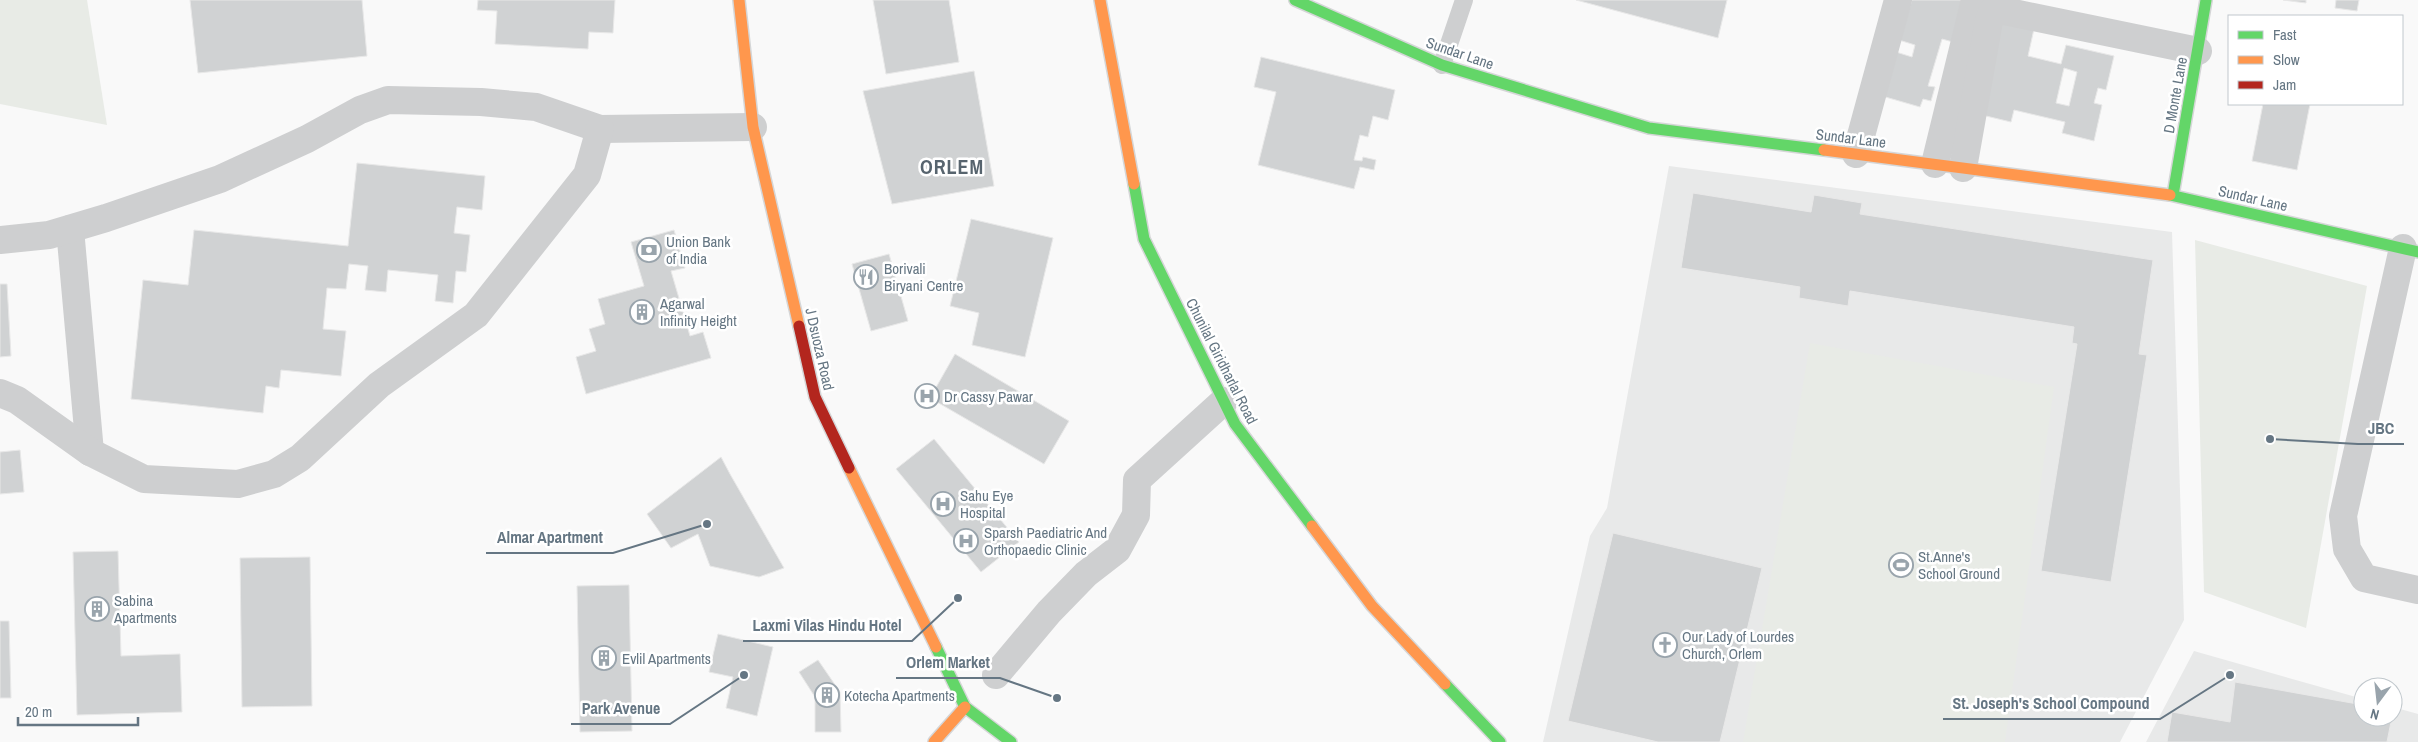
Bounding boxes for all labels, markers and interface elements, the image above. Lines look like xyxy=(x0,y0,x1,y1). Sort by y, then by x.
legend xyxy=(2228,15,2403,105)
text: Fast xyxy=(2273,24,2297,45)
street label: Sundar Lane xyxy=(1423,32,1497,74)
text: Slow xyxy=(2273,49,2300,70)
street label: D Monte Lane xyxy=(2158,55,2192,135)
text: Jam xyxy=(2273,74,2296,95)
street label: Sundar Lane xyxy=(1815,123,1887,153)
district label: ORLEM xyxy=(920,153,984,180)
street label: Sundar Lane xyxy=(2216,180,2290,216)
place label: Union Bank of India xyxy=(666,231,731,269)
bank icon: Union Bank of India xyxy=(636,237,662,263)
place label: Borivali Biryani Centre xyxy=(884,258,963,296)
restaurant icon: Borivali Biryani Centre xyxy=(853,264,879,290)
place label: Agarwal Infinity Height xyxy=(659,293,737,331)
street label: Chunilal Giridharlal Road xyxy=(1181,294,1263,428)
building icon: Agarwal Infinity Height xyxy=(629,299,655,325)
street label: J Dsuoza Road xyxy=(800,306,840,392)
hospital icon: Dr Cassy Pawar xyxy=(914,383,940,409)
place label: Dr Cassy Pawar xyxy=(944,386,1033,407)
callout: JBC xyxy=(2358,413,2404,444)
text: JBC xyxy=(2368,417,2394,439)
place label: Sahu Eye Hospital xyxy=(960,485,1014,523)
hospital icon: Sahu Eye Hospital xyxy=(930,491,956,517)
callout: Almar Apartment xyxy=(486,522,613,553)
place label: Sparsh Paediatric And Orthopaedic Clinic xyxy=(984,522,1107,560)
text: Almar Apartment xyxy=(497,526,604,548)
hospital icon: Sparsh Paediatric And Orthopaedic Clinic xyxy=(953,528,979,554)
place label: St.Anne's School Ground xyxy=(1918,546,2000,584)
sports icon: St.Anne's School Ground xyxy=(1888,552,1914,578)
place label: Sabina Apartments xyxy=(113,590,177,628)
building icon: Sabina Apartments xyxy=(84,596,110,622)
callout: Laxmi Vilas Hindu Hotel xyxy=(743,610,912,641)
text: Laxmi Vilas Hindu Hotel xyxy=(752,614,902,636)
place label: Our Lady of Lourdes Church, Orlem xyxy=(1682,626,1794,664)
church icon: Our Lady of Lourdes Church, Orlem xyxy=(1652,632,1678,658)
building icon: Evlil Apartments xyxy=(591,645,617,671)
callout: Orlem Market xyxy=(896,647,1000,678)
place label: Evlil Apartments xyxy=(622,648,711,669)
text: Orlem Market xyxy=(906,651,991,673)
north arrow xyxy=(2353,677,2403,727)
building icon: Kotecha Apartments xyxy=(814,682,840,708)
place label: Kotecha Apartments xyxy=(844,685,955,706)
callout: St. Joseph's School Compound xyxy=(1943,688,2160,719)
text: St. Joseph's School Compound xyxy=(1952,692,2150,714)
callout: Park Avenue xyxy=(571,693,670,724)
scale bar xyxy=(18,694,138,726)
text: Park Avenue xyxy=(582,697,660,719)
text: 20 m xyxy=(25,701,52,722)
text: N xyxy=(2368,705,2381,724)

